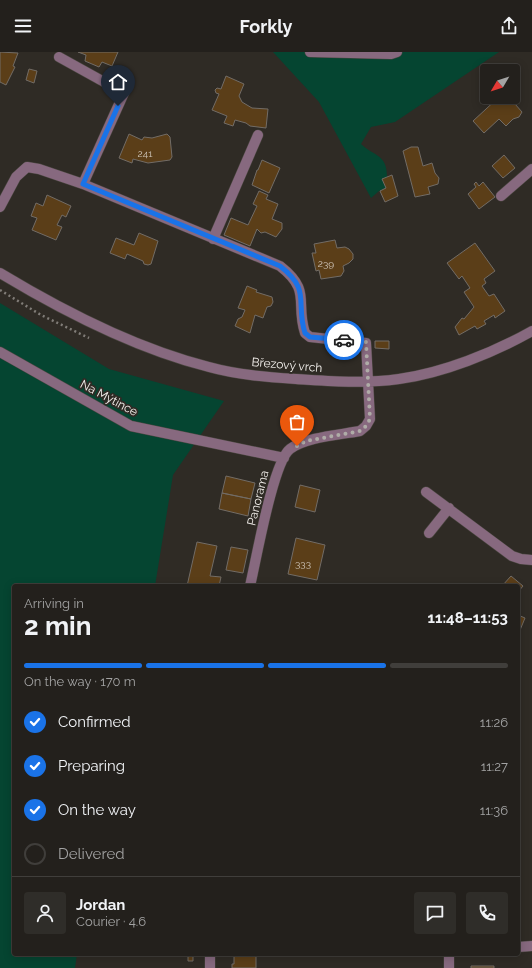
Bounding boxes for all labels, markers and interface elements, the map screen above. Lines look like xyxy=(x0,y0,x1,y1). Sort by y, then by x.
icon: menu xyxy=(12,15,34,37)
icon: share xyxy=(498,15,520,37)
text: Forkly xyxy=(240,16,292,37)
north arrow xyxy=(480,64,520,104)
map controls xyxy=(480,64,520,104)
pin xyxy=(101,65,135,106)
icon: home xyxy=(107,71,129,93)
house number: 241 xyxy=(138,148,153,159)
house number: 239 xyxy=(318,258,334,269)
courier xyxy=(324,320,364,360)
icon: car xyxy=(333,329,355,351)
street label: Březový vrch xyxy=(251,355,323,375)
street label: Na Mýtince xyxy=(78,377,140,419)
pin xyxy=(280,405,314,446)
icon: bag xyxy=(286,411,308,433)
street label: Panorama xyxy=(244,469,272,527)
house number: 333 xyxy=(295,558,311,569)
text: Arriving in xyxy=(24,596,84,611)
text: 11:48–11:53 xyxy=(428,609,508,627)
text: 2 min xyxy=(24,611,91,641)
text: On the way · 170 m xyxy=(24,674,136,689)
icon: check xyxy=(24,711,46,733)
text: Confirmed xyxy=(58,713,131,731)
text: 11:26 xyxy=(480,715,508,730)
icon: check xyxy=(24,755,46,777)
text: Preparing xyxy=(58,757,125,775)
text: 11:27 xyxy=(481,759,508,774)
icon: check xyxy=(24,799,46,821)
text: On the way xyxy=(58,801,136,819)
text: 11:36 xyxy=(480,803,508,818)
text: Delivered xyxy=(58,845,125,863)
button: person xyxy=(24,892,66,934)
button: chat xyxy=(414,892,456,934)
button: phone xyxy=(466,892,508,934)
text: Jordan xyxy=(76,896,125,914)
text: Courier · 4.6 xyxy=(76,914,146,929)

